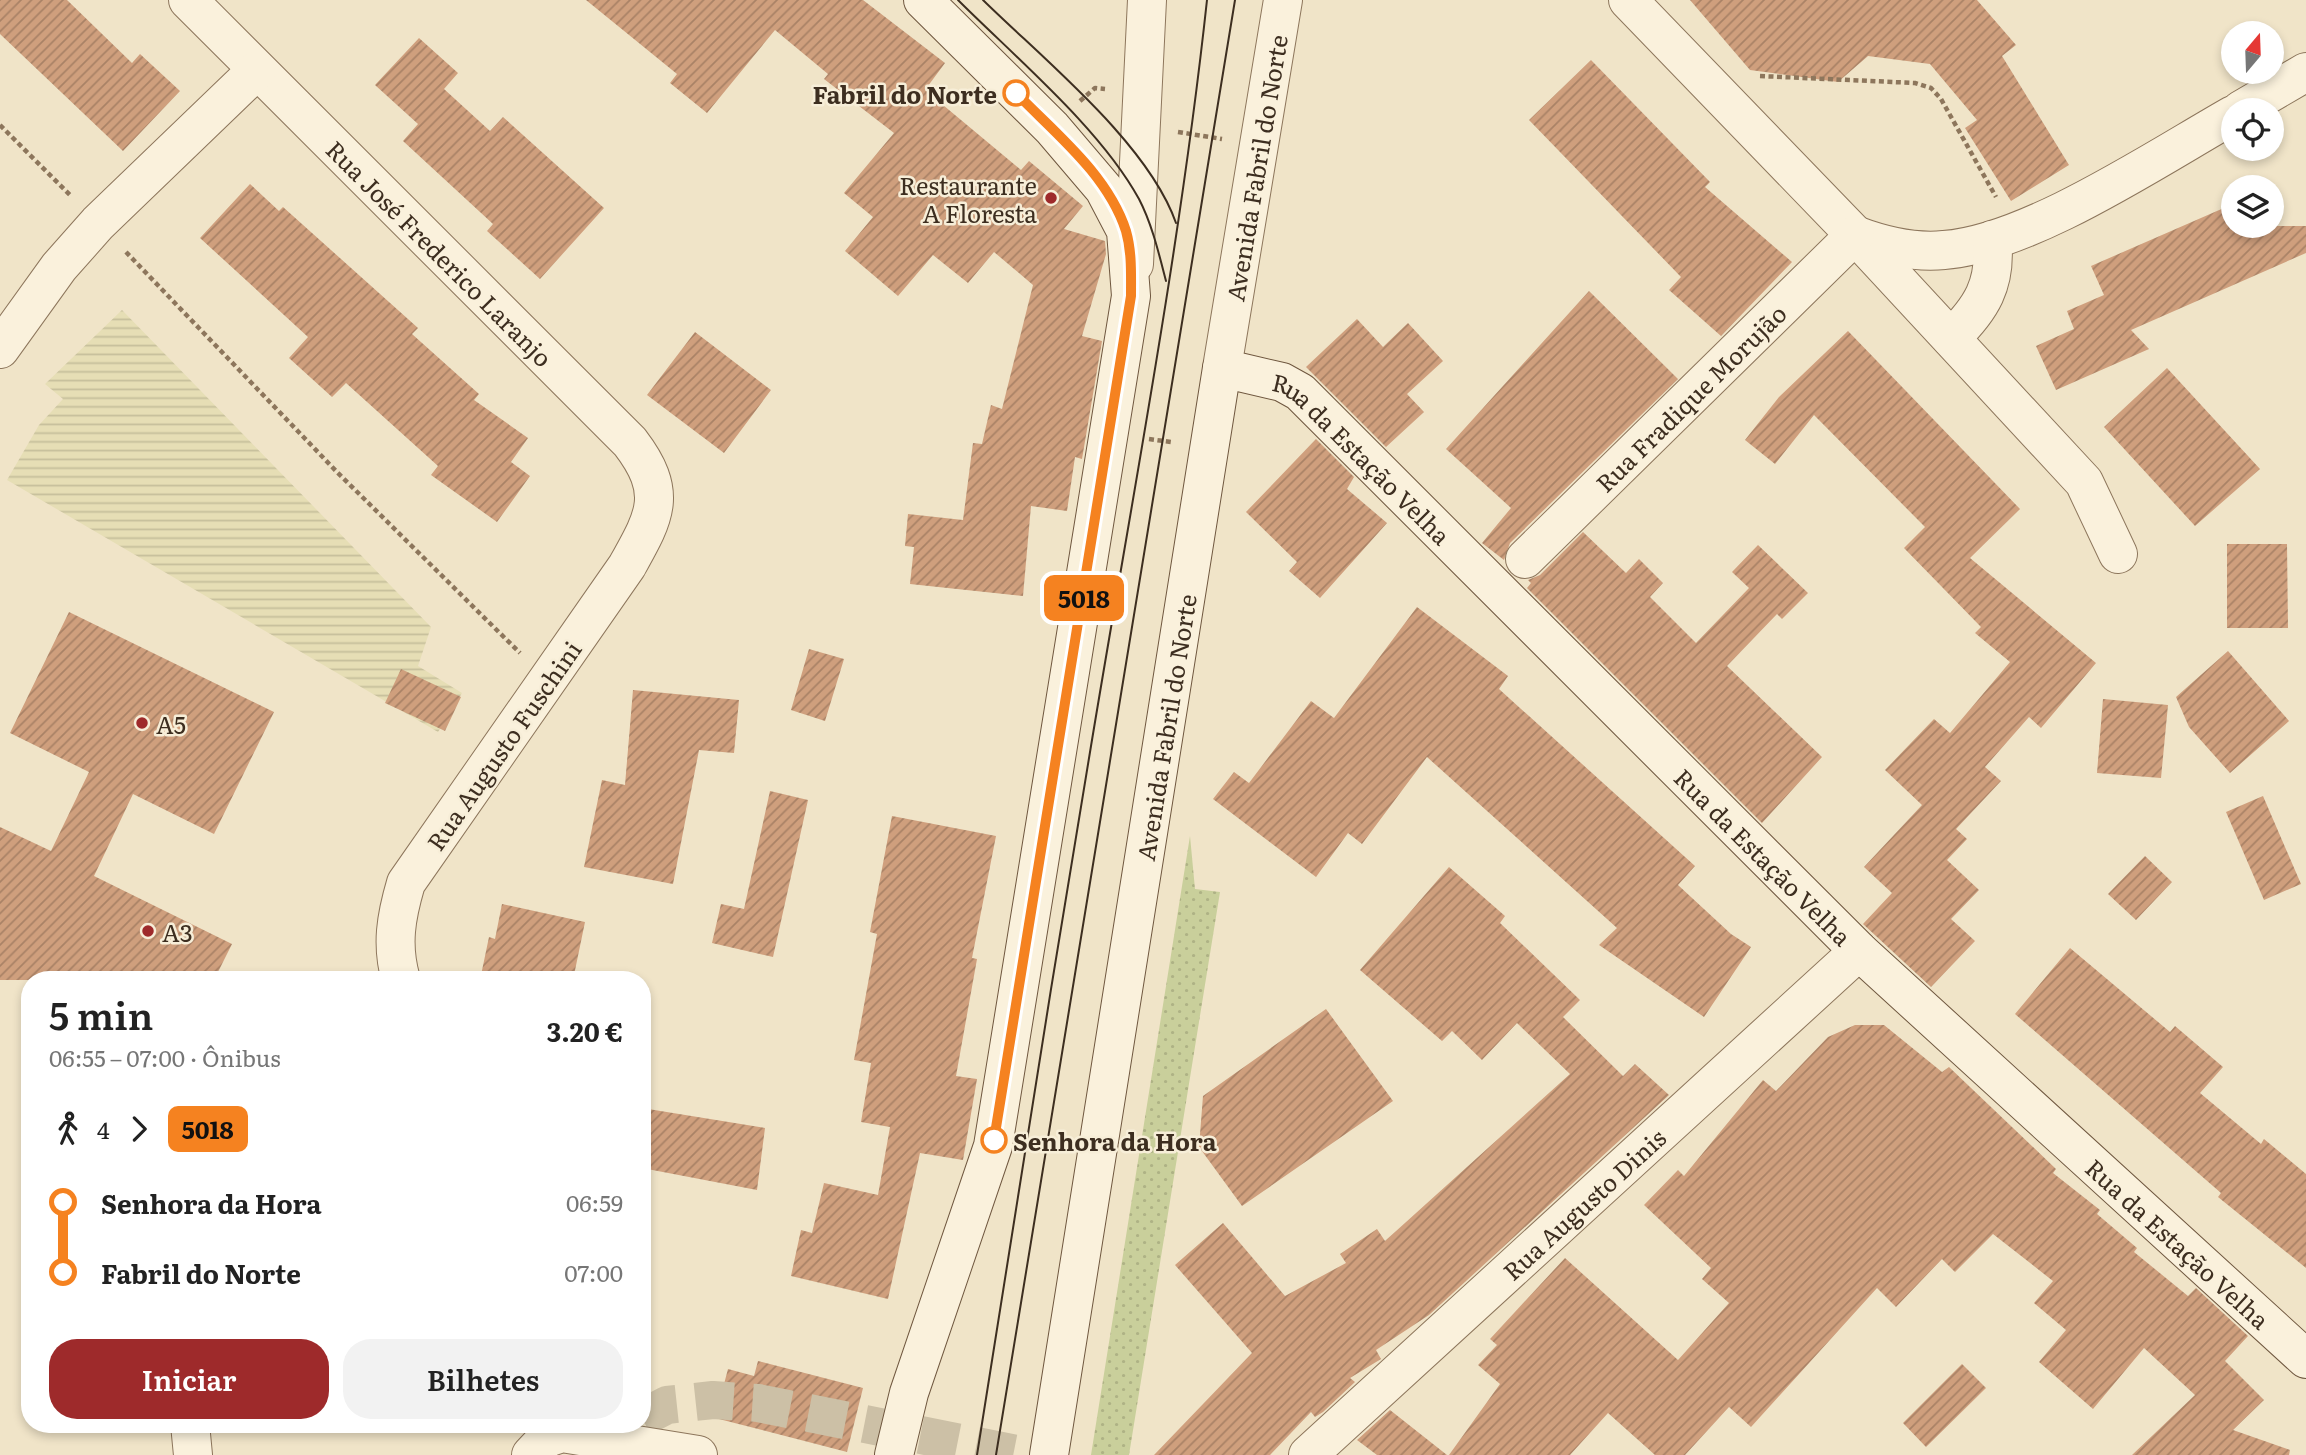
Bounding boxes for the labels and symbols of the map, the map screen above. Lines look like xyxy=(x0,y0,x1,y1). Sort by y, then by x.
north arrow xyxy=(2221,21,2284,84)
street label: Avenida Fabril do Norte xyxy=(1216,32,1295,304)
place label: Fabril do Norte xyxy=(812,76,997,111)
marker: Fabril do Norte xyxy=(1003,80,1029,106)
street label: Rua José Frederico Laranjo xyxy=(319,131,561,373)
place label: Restaurante A Floresta xyxy=(899,167,1037,230)
marker: Restaurante A Floresta xyxy=(1043,190,1059,206)
street label: Rua Fradique Morujão xyxy=(1587,295,1793,499)
street label: Rua da Estação Velha xyxy=(1269,363,1460,552)
line badge: 5018 xyxy=(1035,575,1133,621)
street label: Avenida Fabril do Norte xyxy=(1126,591,1203,863)
street label: Rua Augusto Fuschini xyxy=(417,633,589,857)
place label: A5 xyxy=(156,706,186,741)
marker: A5 xyxy=(134,715,150,731)
street label: Rua da Estação Velha xyxy=(1667,759,1860,952)
place label: A3 xyxy=(162,914,193,949)
marker: A3 xyxy=(140,923,156,939)
street label: Rua Augusto Dinis xyxy=(1494,1119,1673,1287)
place label: Senhora da Hora xyxy=(1013,1123,1217,1158)
marker: Senhora da Hora xyxy=(981,1127,1007,1153)
street label: Rua da Estação Velha xyxy=(2079,1149,2278,1336)

